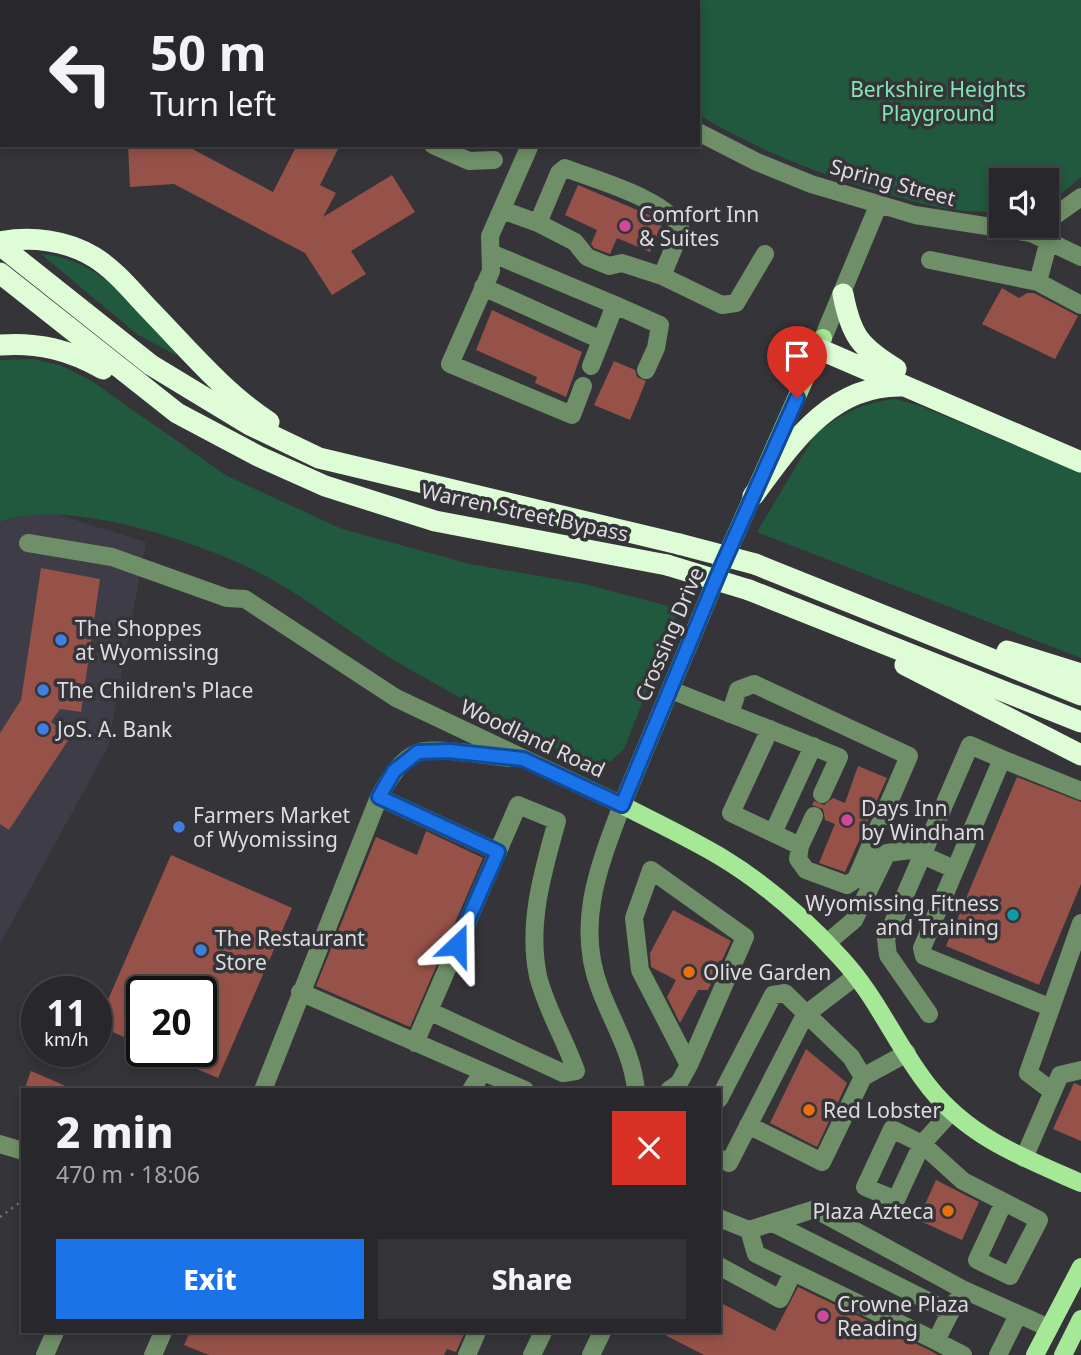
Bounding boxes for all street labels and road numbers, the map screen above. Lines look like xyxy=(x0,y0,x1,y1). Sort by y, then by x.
street label: Spring Street xyxy=(827,152,959,212)
street label: Warren Street Bypass xyxy=(419,476,631,548)
street label: Crossing Drive xyxy=(628,563,710,705)
street label: Woodland Road xyxy=(456,692,610,784)

